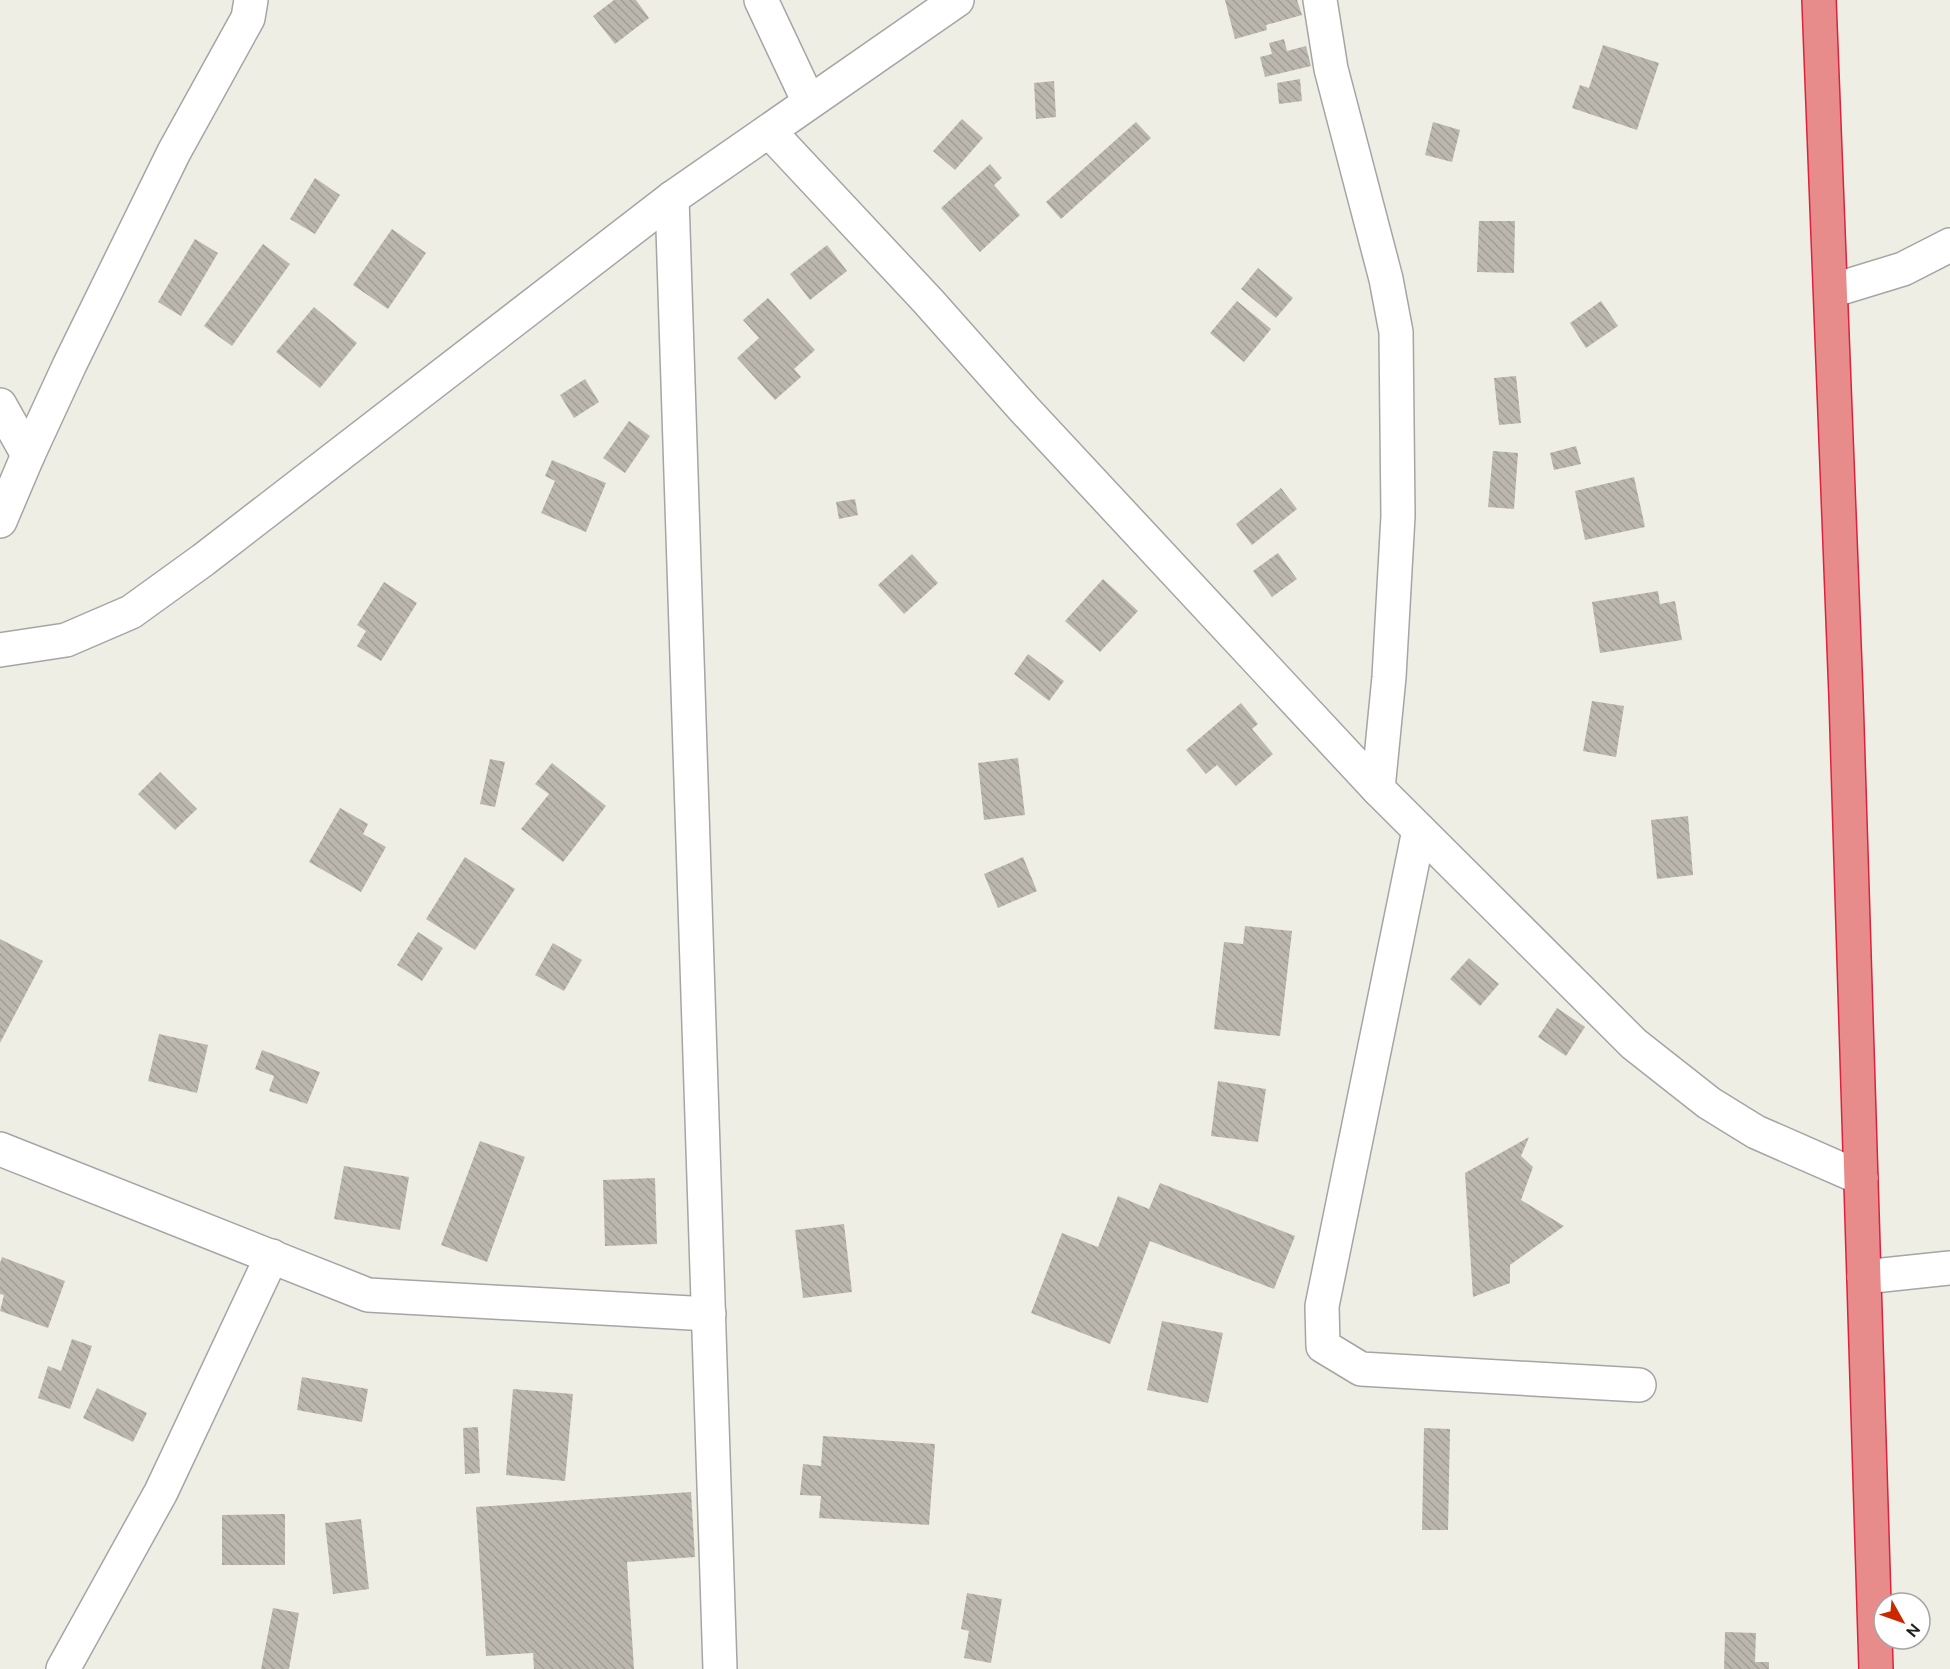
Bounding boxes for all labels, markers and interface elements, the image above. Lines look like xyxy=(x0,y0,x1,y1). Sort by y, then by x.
north arrow xyxy=(1872,1591,1932,1651)
text: N xyxy=(1903,1620,1924,1641)

